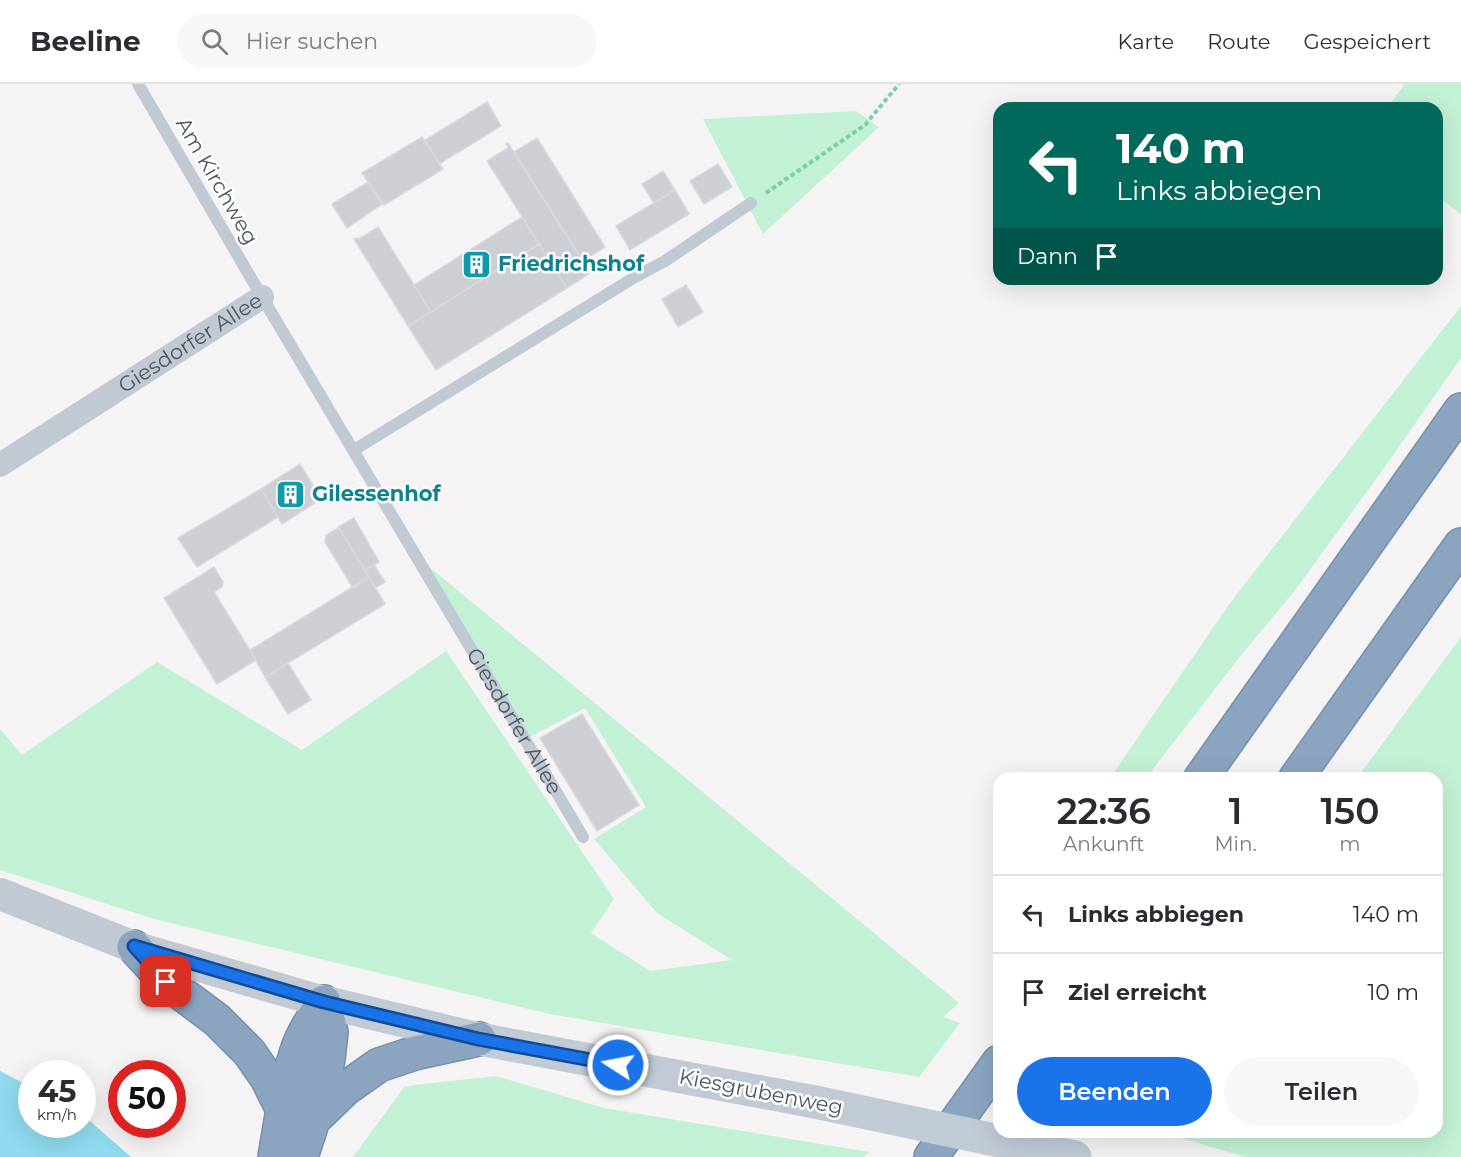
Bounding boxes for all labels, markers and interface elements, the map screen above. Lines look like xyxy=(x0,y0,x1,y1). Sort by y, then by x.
search box xyxy=(177,14,597,68)
text: Beeline xyxy=(30,24,141,58)
icon: search xyxy=(198,25,231,58)
text: Hier suchen xyxy=(246,28,378,55)
text: Karte xyxy=(1118,29,1174,54)
text: Route xyxy=(1207,29,1270,54)
text: Gespeichert xyxy=(1303,29,1431,54)
street label: Am Kirchweg xyxy=(171,113,264,249)
text: 140 m xyxy=(1116,122,1246,174)
icon: left xyxy=(1017,126,1095,204)
text: Links abbiegen xyxy=(1116,174,1323,207)
icon: arrive xyxy=(1090,240,1123,273)
text: Dann xyxy=(1017,243,1078,270)
building icon: Friedrichshof xyxy=(461,248,493,280)
place label: Friedrichshof xyxy=(498,251,645,276)
street label: Giesdorfer Allee xyxy=(113,287,267,398)
building icon: Gilessenhof xyxy=(275,478,307,510)
place label: Gilessenhof xyxy=(312,481,441,506)
street label: Giesdorfer Allee xyxy=(461,643,568,799)
text: 22:36 xyxy=(1057,789,1151,833)
text: 1 xyxy=(1229,789,1242,833)
text: 150 xyxy=(1320,789,1379,833)
text: Ankunft xyxy=(1063,832,1144,856)
text: Min. xyxy=(1215,832,1257,856)
text: m xyxy=(1339,832,1360,856)
icon: left xyxy=(1017,898,1050,931)
text: Links abbiegen xyxy=(1068,901,1244,928)
text: 140 m xyxy=(1353,901,1419,928)
pin xyxy=(140,956,191,1007)
icon: arrive xyxy=(149,965,182,998)
icon: arrive xyxy=(1017,976,1050,1009)
text: Ziel erreicht xyxy=(1068,979,1207,1006)
text: 10 m xyxy=(1367,979,1419,1006)
position arrow xyxy=(586,1033,650,1097)
button: Beenden xyxy=(1017,1057,1212,1126)
button: Teilen xyxy=(1224,1057,1419,1126)
speed limit sign: 50 xyxy=(108,1060,186,1138)
street label: Kiesgrubenweg xyxy=(677,1063,845,1120)
text: 45 xyxy=(38,1073,76,1110)
text: km/h xyxy=(37,1105,77,1124)

